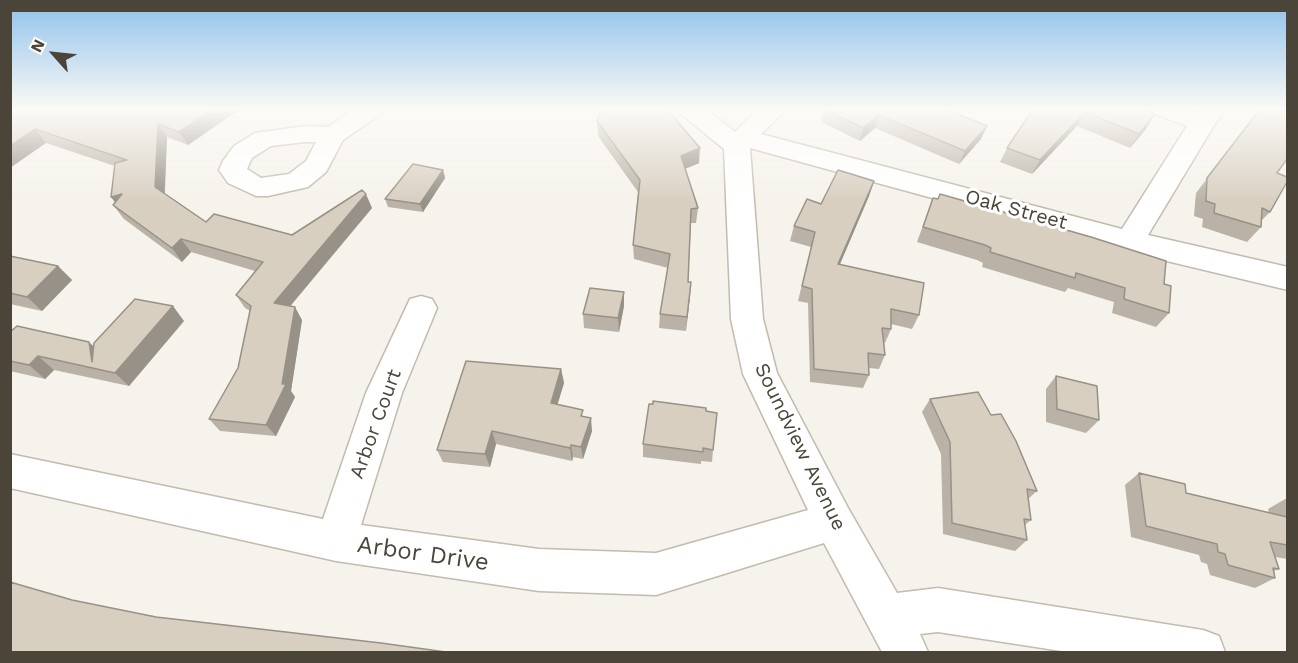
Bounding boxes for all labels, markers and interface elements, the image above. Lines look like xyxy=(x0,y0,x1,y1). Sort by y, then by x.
north arrow xyxy=(24,24,84,84)
text: N xyxy=(26,36,49,55)
street label: Oak Street xyxy=(962,185,1070,235)
street label: Soundview Avenue xyxy=(749,359,851,535)
street label: Arbor Court xyxy=(345,366,407,482)
street label: Arbor Drive xyxy=(355,531,491,577)

